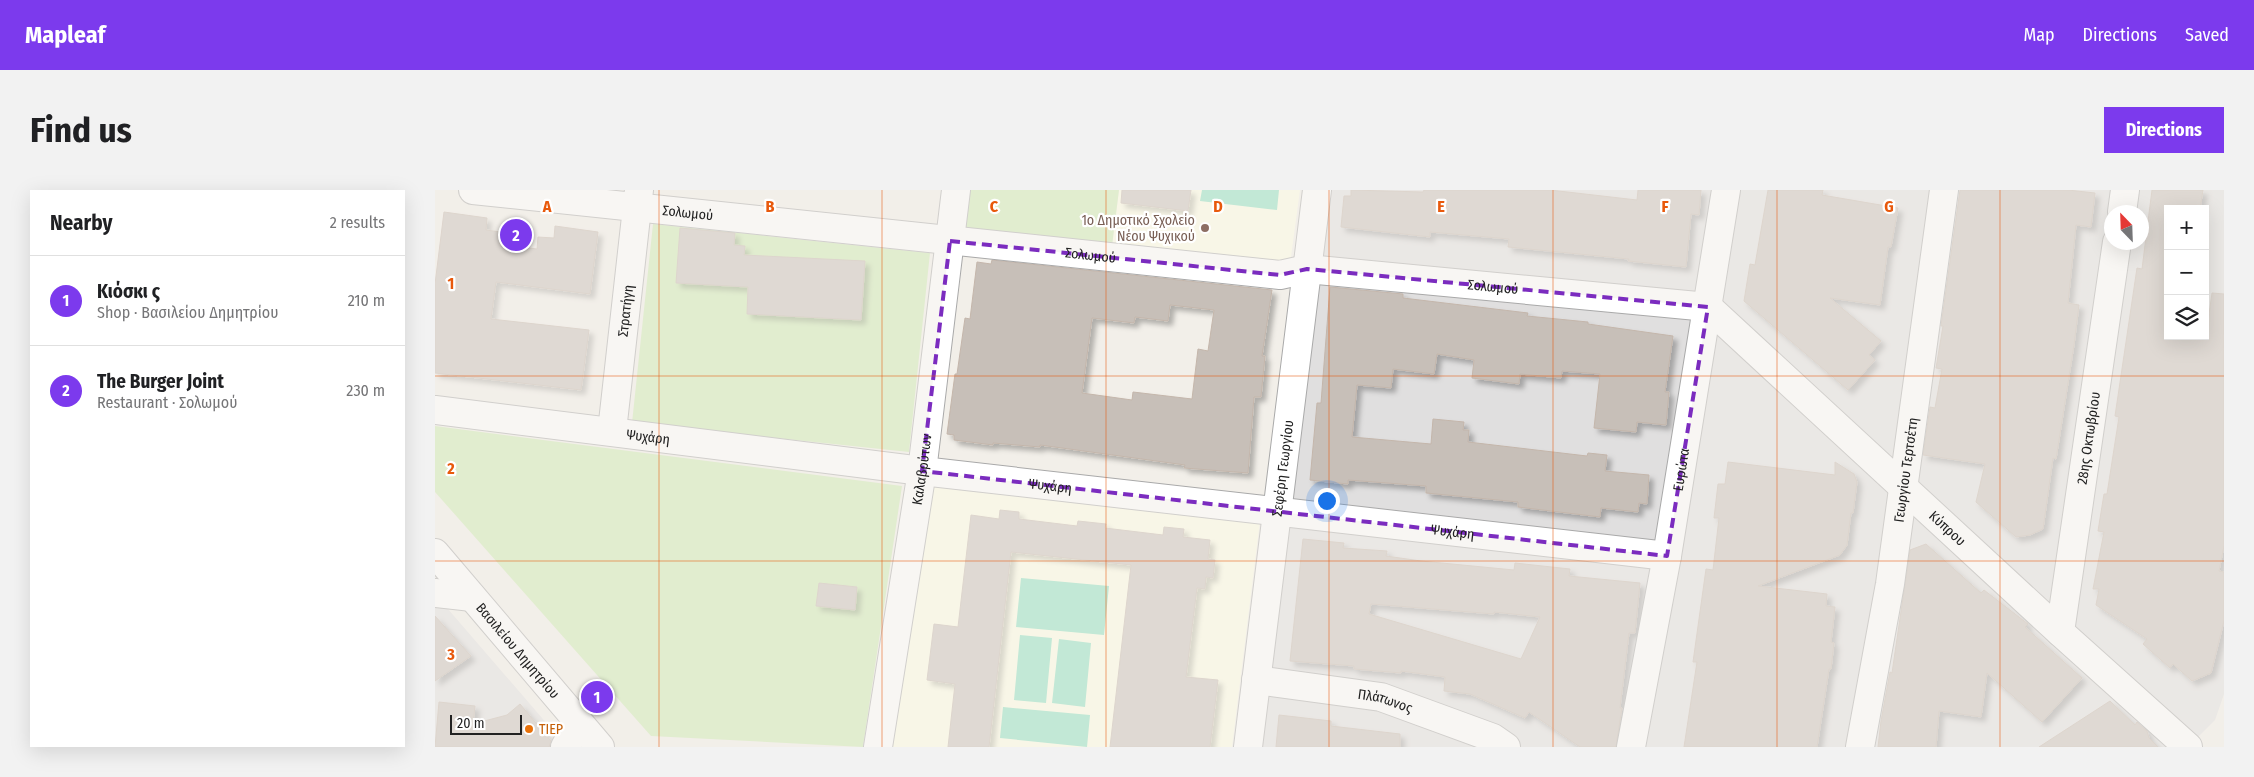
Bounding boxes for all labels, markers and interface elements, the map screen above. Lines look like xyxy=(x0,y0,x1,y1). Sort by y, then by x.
text: Mapleaf xyxy=(25,21,105,49)
text: Map xyxy=(2023,24,2055,46)
text: Directions xyxy=(2083,24,2157,46)
text: Saved xyxy=(2185,24,2229,46)
button: Directions xyxy=(2104,107,2224,153)
text: Find us xyxy=(30,109,132,151)
text: A xyxy=(542,197,552,216)
text: B xyxy=(766,197,775,216)
text: C xyxy=(990,197,999,216)
text: D xyxy=(1213,197,1223,216)
text: E xyxy=(1437,197,1445,216)
text: F xyxy=(1661,197,1669,216)
text: G xyxy=(1884,197,1894,216)
street label: Σολωμού xyxy=(662,201,714,224)
north arrow xyxy=(2104,205,2149,250)
map controls xyxy=(2164,205,2209,340)
button: + xyxy=(2164,205,2209,250)
text: Nearby xyxy=(50,210,112,236)
place label: 1ο Δημοτικό Σχολείο Νέου Ψυχικού xyxy=(1081,212,1195,245)
text: 2 results xyxy=(330,213,385,232)
pin: 2 xyxy=(500,216,532,254)
marker: 1ο Δημοτικό Σχολείο Νέου Ψυχικού xyxy=(1199,222,1211,234)
street label: Σολωμού xyxy=(1064,244,1117,266)
button: − xyxy=(2164,250,2209,295)
text: 1 xyxy=(448,274,454,293)
street label: Σολωμού xyxy=(1467,276,1519,298)
text: Κιόσκι ς xyxy=(97,280,160,303)
street label: Στρατήγη xyxy=(614,284,637,338)
text: 1 xyxy=(63,291,69,310)
text: 210 m xyxy=(348,291,385,310)
button: layers xyxy=(2164,295,2209,340)
text: Shop · Βασιλείου Δημητρίου xyxy=(97,303,278,322)
text: The Burger Joint xyxy=(97,370,224,393)
text: 2 xyxy=(62,381,70,400)
text: 230 m xyxy=(346,381,385,400)
street label: 28ης Οκτωβρίου xyxy=(2073,391,2104,486)
text: Restaurant · Σολωμού xyxy=(97,393,237,412)
street label: Γεωργίου Τερτσέτη xyxy=(1890,416,1921,523)
street label: Σεφέρη Γεωργίου xyxy=(1268,419,1297,517)
street label: Ψυχάρη xyxy=(626,426,671,448)
street label: Καλαβρύτων xyxy=(908,433,935,506)
street label: Ευρώτα xyxy=(1669,447,1693,492)
text: 2 xyxy=(446,459,455,478)
street label: Ψυχάρη xyxy=(1028,475,1073,497)
your location xyxy=(1314,488,1340,514)
street label: Κύπρου xyxy=(1926,507,1969,549)
street label: Ψυχάρη xyxy=(1430,521,1475,542)
street label: Βασιλείου Δημητρίου xyxy=(473,599,563,702)
text: 3 xyxy=(446,645,455,664)
pin: 1 xyxy=(581,678,613,716)
street label: Πλάτωνος xyxy=(1357,685,1415,716)
scale bar xyxy=(450,712,523,735)
text: 20 m xyxy=(457,715,485,732)
place label: ΤΙΕΡ xyxy=(539,721,563,738)
marker: ΤΙΕΡ xyxy=(523,723,535,735)

